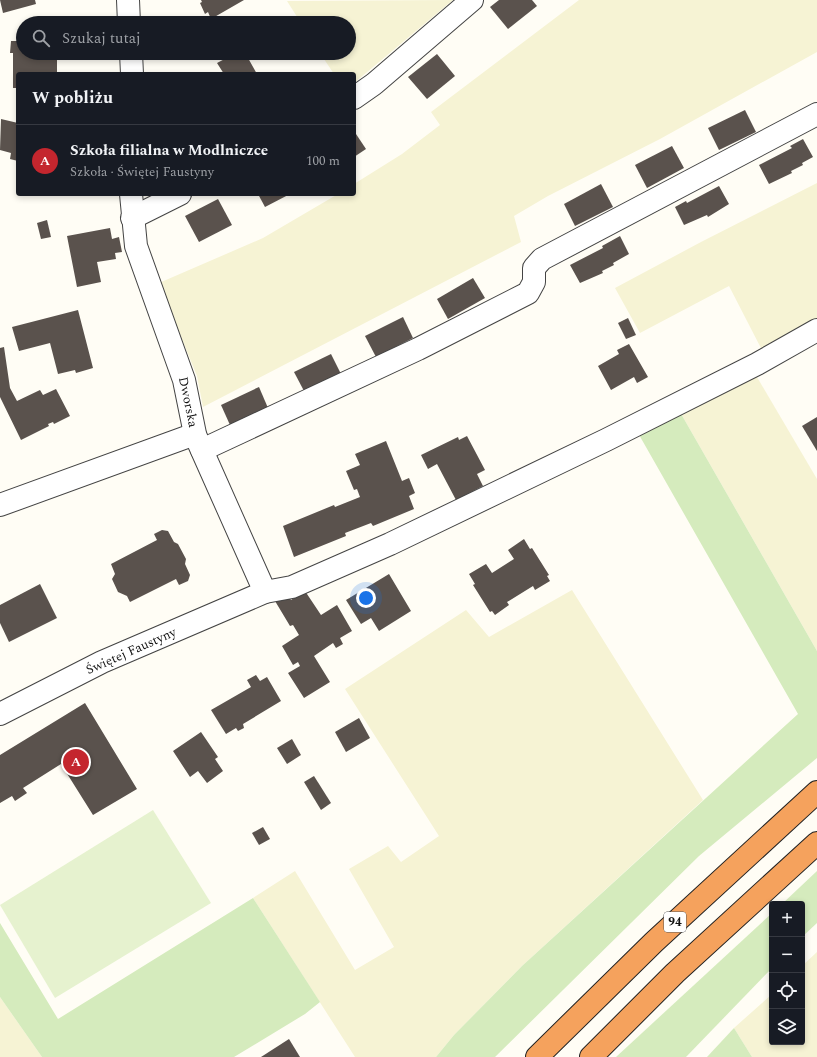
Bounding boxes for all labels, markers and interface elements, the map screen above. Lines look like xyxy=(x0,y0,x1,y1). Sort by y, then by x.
search box xyxy=(16,16,356,60)
icon: search xyxy=(30,27,52,49)
text: Szukaj tutaj xyxy=(62,27,141,50)
text: W pobliżu xyxy=(32,85,113,111)
text: Szkoła filialna w Modlniczce xyxy=(70,139,268,162)
text: A xyxy=(40,151,50,171)
text: 100 m xyxy=(306,151,340,171)
text: Szkoła · Świętej Faustyny xyxy=(70,162,214,182)
street label: Dworska xyxy=(173,375,203,430)
your location xyxy=(356,588,376,608)
street label: Świętej Faustyny xyxy=(83,622,180,680)
pin: A xyxy=(63,747,89,777)
map controls xyxy=(769,901,805,1045)
button: + xyxy=(769,901,805,937)
road number: 94 xyxy=(664,912,686,932)
button: − xyxy=(769,937,805,973)
button: locate xyxy=(769,973,805,1009)
button: layers xyxy=(769,1009,805,1045)

